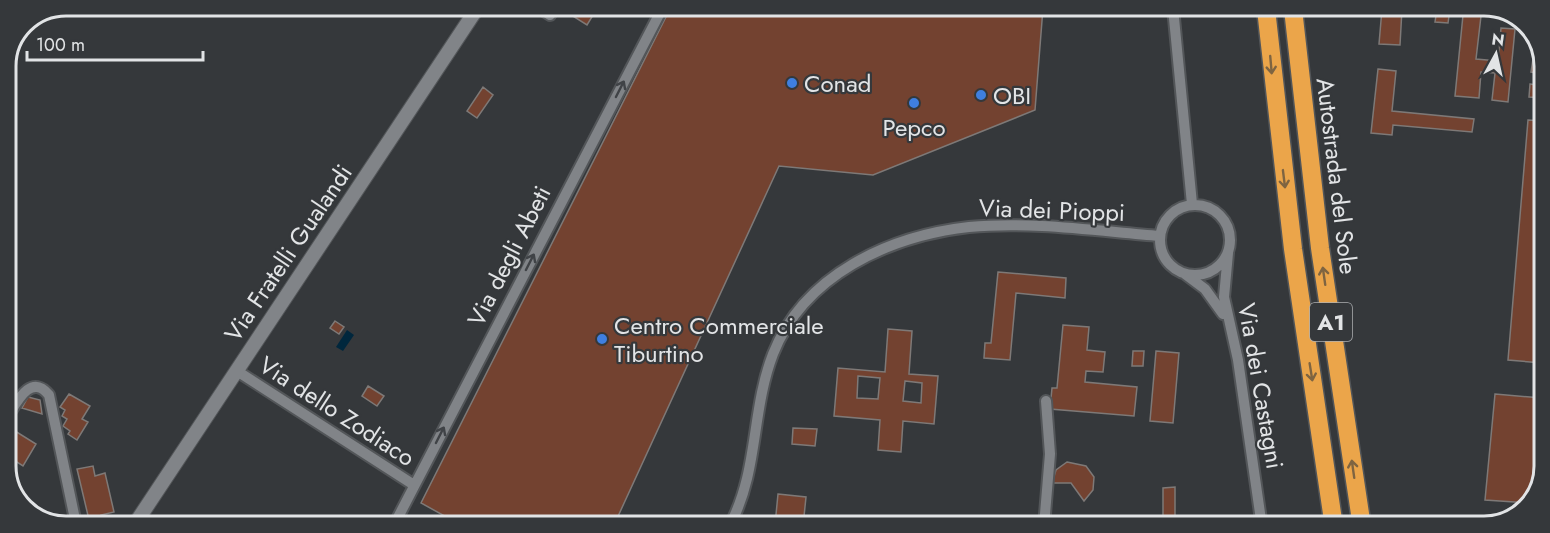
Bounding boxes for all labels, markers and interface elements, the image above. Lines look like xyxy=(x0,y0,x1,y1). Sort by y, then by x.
scale bar xyxy=(27,24,202,62)
north arrow xyxy=(1466,24,1526,84)
text: N xyxy=(1490,27,1506,52)
text: 100 m xyxy=(36,32,85,58)
one-way arrow xyxy=(1266,54,1277,74)
place label: Conad xyxy=(804,66,871,101)
marker: Conad xyxy=(785,76,799,90)
street label: Autostrada del Sole xyxy=(1308,76,1366,276)
place label: OBI xyxy=(993,78,1031,113)
one-way arrow xyxy=(615,81,626,99)
marker: OBI xyxy=(974,88,988,102)
marker: Pepco xyxy=(907,96,921,110)
place label: Pepco xyxy=(882,110,946,145)
street label: Via Fratelli Gualandi xyxy=(216,157,360,349)
one-way arrow xyxy=(1279,168,1290,188)
street label: Via degli Abeti xyxy=(459,180,559,332)
street label: Via dei Pioppi xyxy=(978,190,1126,230)
one-way arrow xyxy=(525,254,536,272)
one-way arrow xyxy=(1319,267,1330,286)
street label: Via dei Castagni xyxy=(1229,300,1293,472)
road number: A1 xyxy=(1310,303,1352,341)
place label: Centro Commerciale Tiburtino xyxy=(614,308,824,371)
marker: Centro Commerciale Tiburtino xyxy=(595,332,609,346)
street label: Via dello Zodiaco xyxy=(252,347,422,475)
one-way arrow xyxy=(1306,361,1317,381)
one-way arrow xyxy=(435,427,446,445)
one-way arrow xyxy=(1348,459,1359,479)

